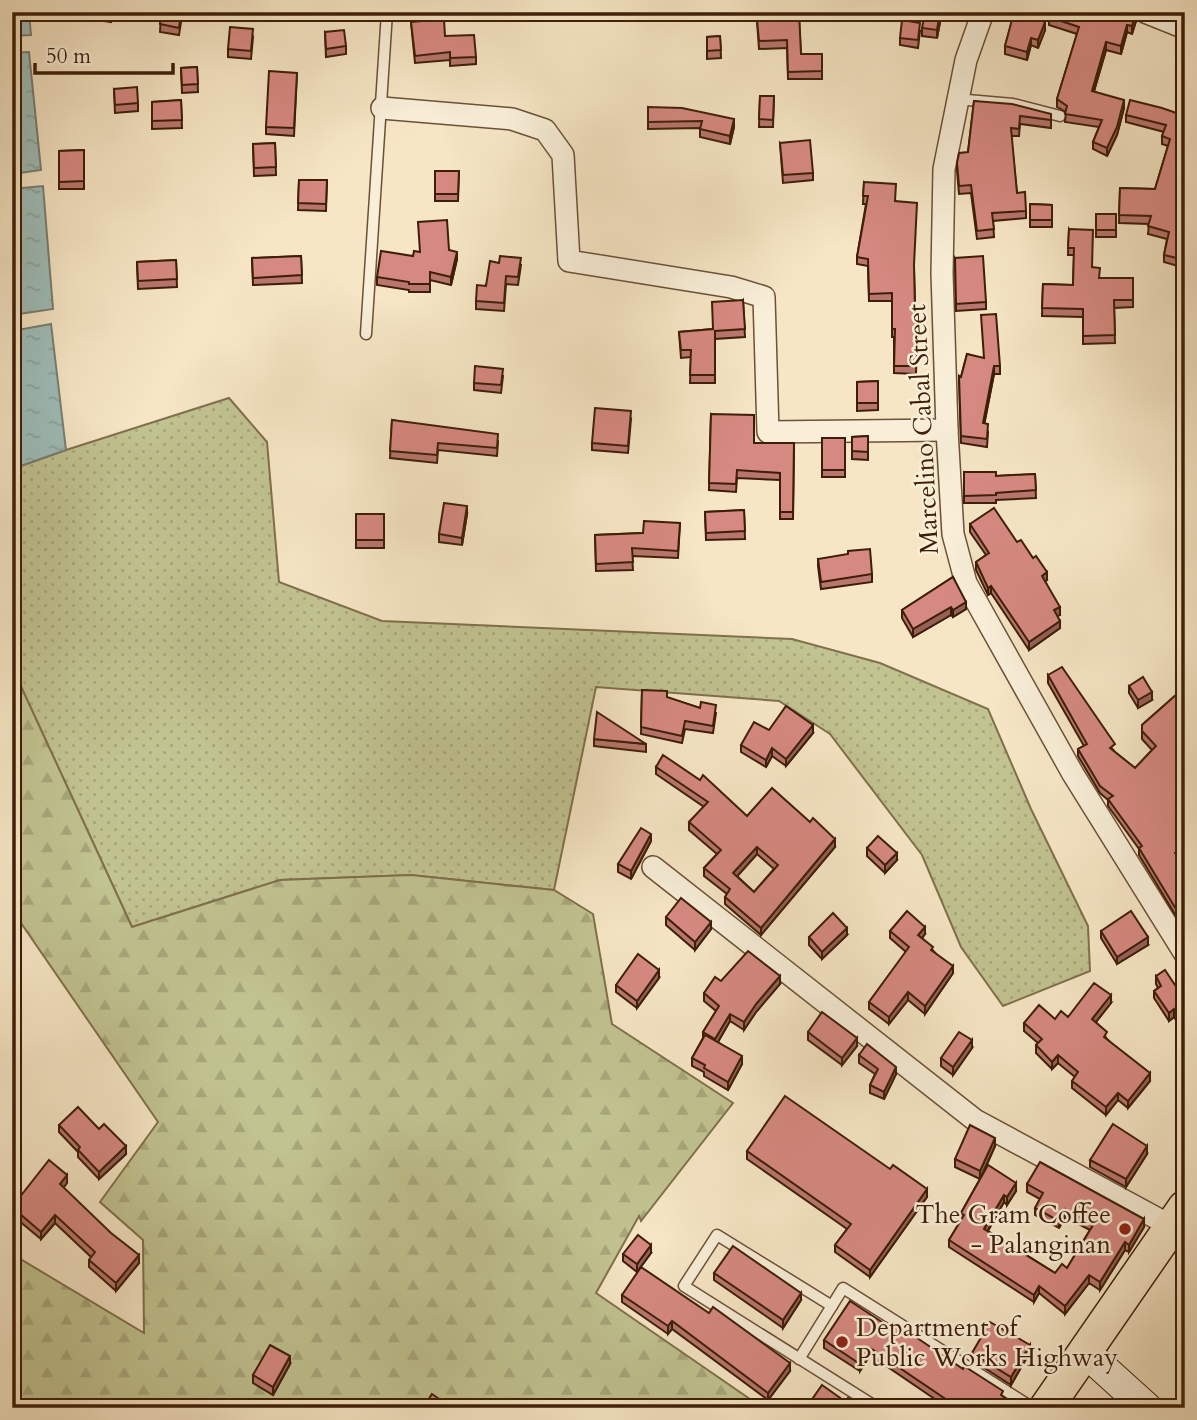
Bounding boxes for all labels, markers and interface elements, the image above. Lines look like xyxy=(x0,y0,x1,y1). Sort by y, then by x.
scale bar xyxy=(35,32,173,76)
text: 50 m xyxy=(46,42,91,71)
street label: Marcelino Cabal Street xyxy=(899,303,947,555)
place label: The Gram Coffee - Palanginan xyxy=(915,1197,1111,1262)
marker: The Gram Coffee - Palanginan xyxy=(1117,1221,1133,1237)
place label: Department of Public Works Highway xyxy=(856,1310,1118,1375)
marker: Department of Public Works Highway xyxy=(834,1334,850,1350)

